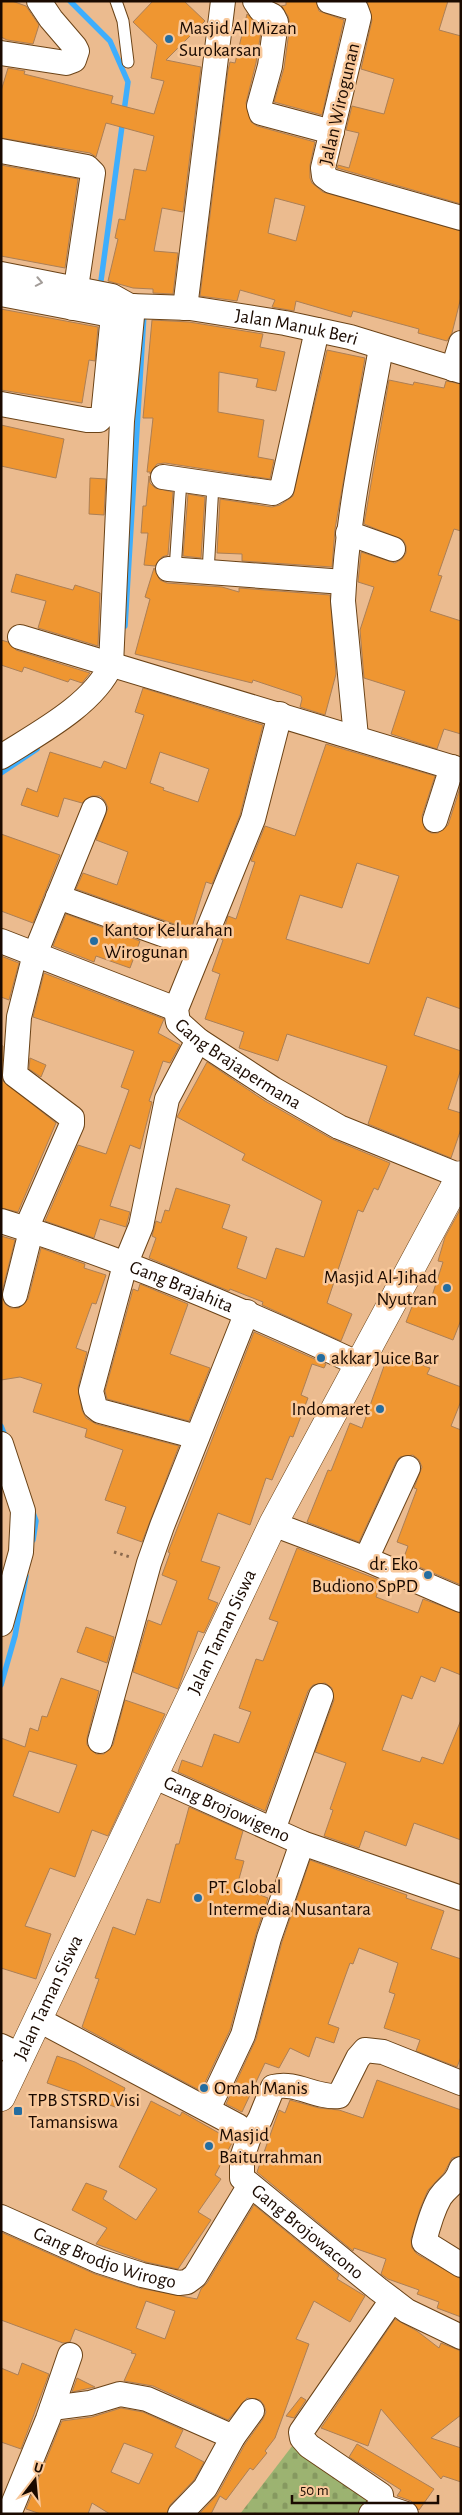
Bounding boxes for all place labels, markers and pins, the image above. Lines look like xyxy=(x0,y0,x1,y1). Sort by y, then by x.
place label: Masjid Al Mizan Surokarsan xyxy=(179,19,297,60)
marker: Masjid Al Mizan Surokarsan xyxy=(163,33,175,45)
place label: Kantor Kelurahan Wirogunan xyxy=(104,921,233,962)
marker: Kantor Kelurahan Wirogunan xyxy=(88,935,100,947)
place label: Masjid Al-Jihad Nyutran xyxy=(324,1268,437,1309)
marker: Masjid Al-Jihad Nyutran xyxy=(441,1282,453,1294)
place label: akkar Juice Bar xyxy=(331,1349,439,1368)
marker: akkar Juice Bar xyxy=(315,1352,327,1364)
place label: Indomaret xyxy=(292,1400,370,1419)
marker: Indomaret xyxy=(374,1403,386,1415)
place label: dr. Eko Budiono SpPD xyxy=(312,1555,418,1596)
marker: dr. Eko Budiono SpPD xyxy=(422,1569,434,1581)
place label: PT. Global Intermedia Nusantara xyxy=(208,1878,371,1919)
marker: PT. Global Intermedia Nusantara xyxy=(192,1892,204,1904)
place label: Omah Manis xyxy=(214,2079,308,2098)
marker: Omah Manis xyxy=(198,2082,210,2094)
place label: TPB STSRD Visi Tamansiswa xyxy=(28,2091,140,2132)
marker: TPB STSRD Visi Tamansiswa xyxy=(12,2105,24,2117)
place label: Masjid Baiturrahman xyxy=(219,2126,322,2167)
marker: Masjid Baiturrahman xyxy=(203,2140,215,2152)

